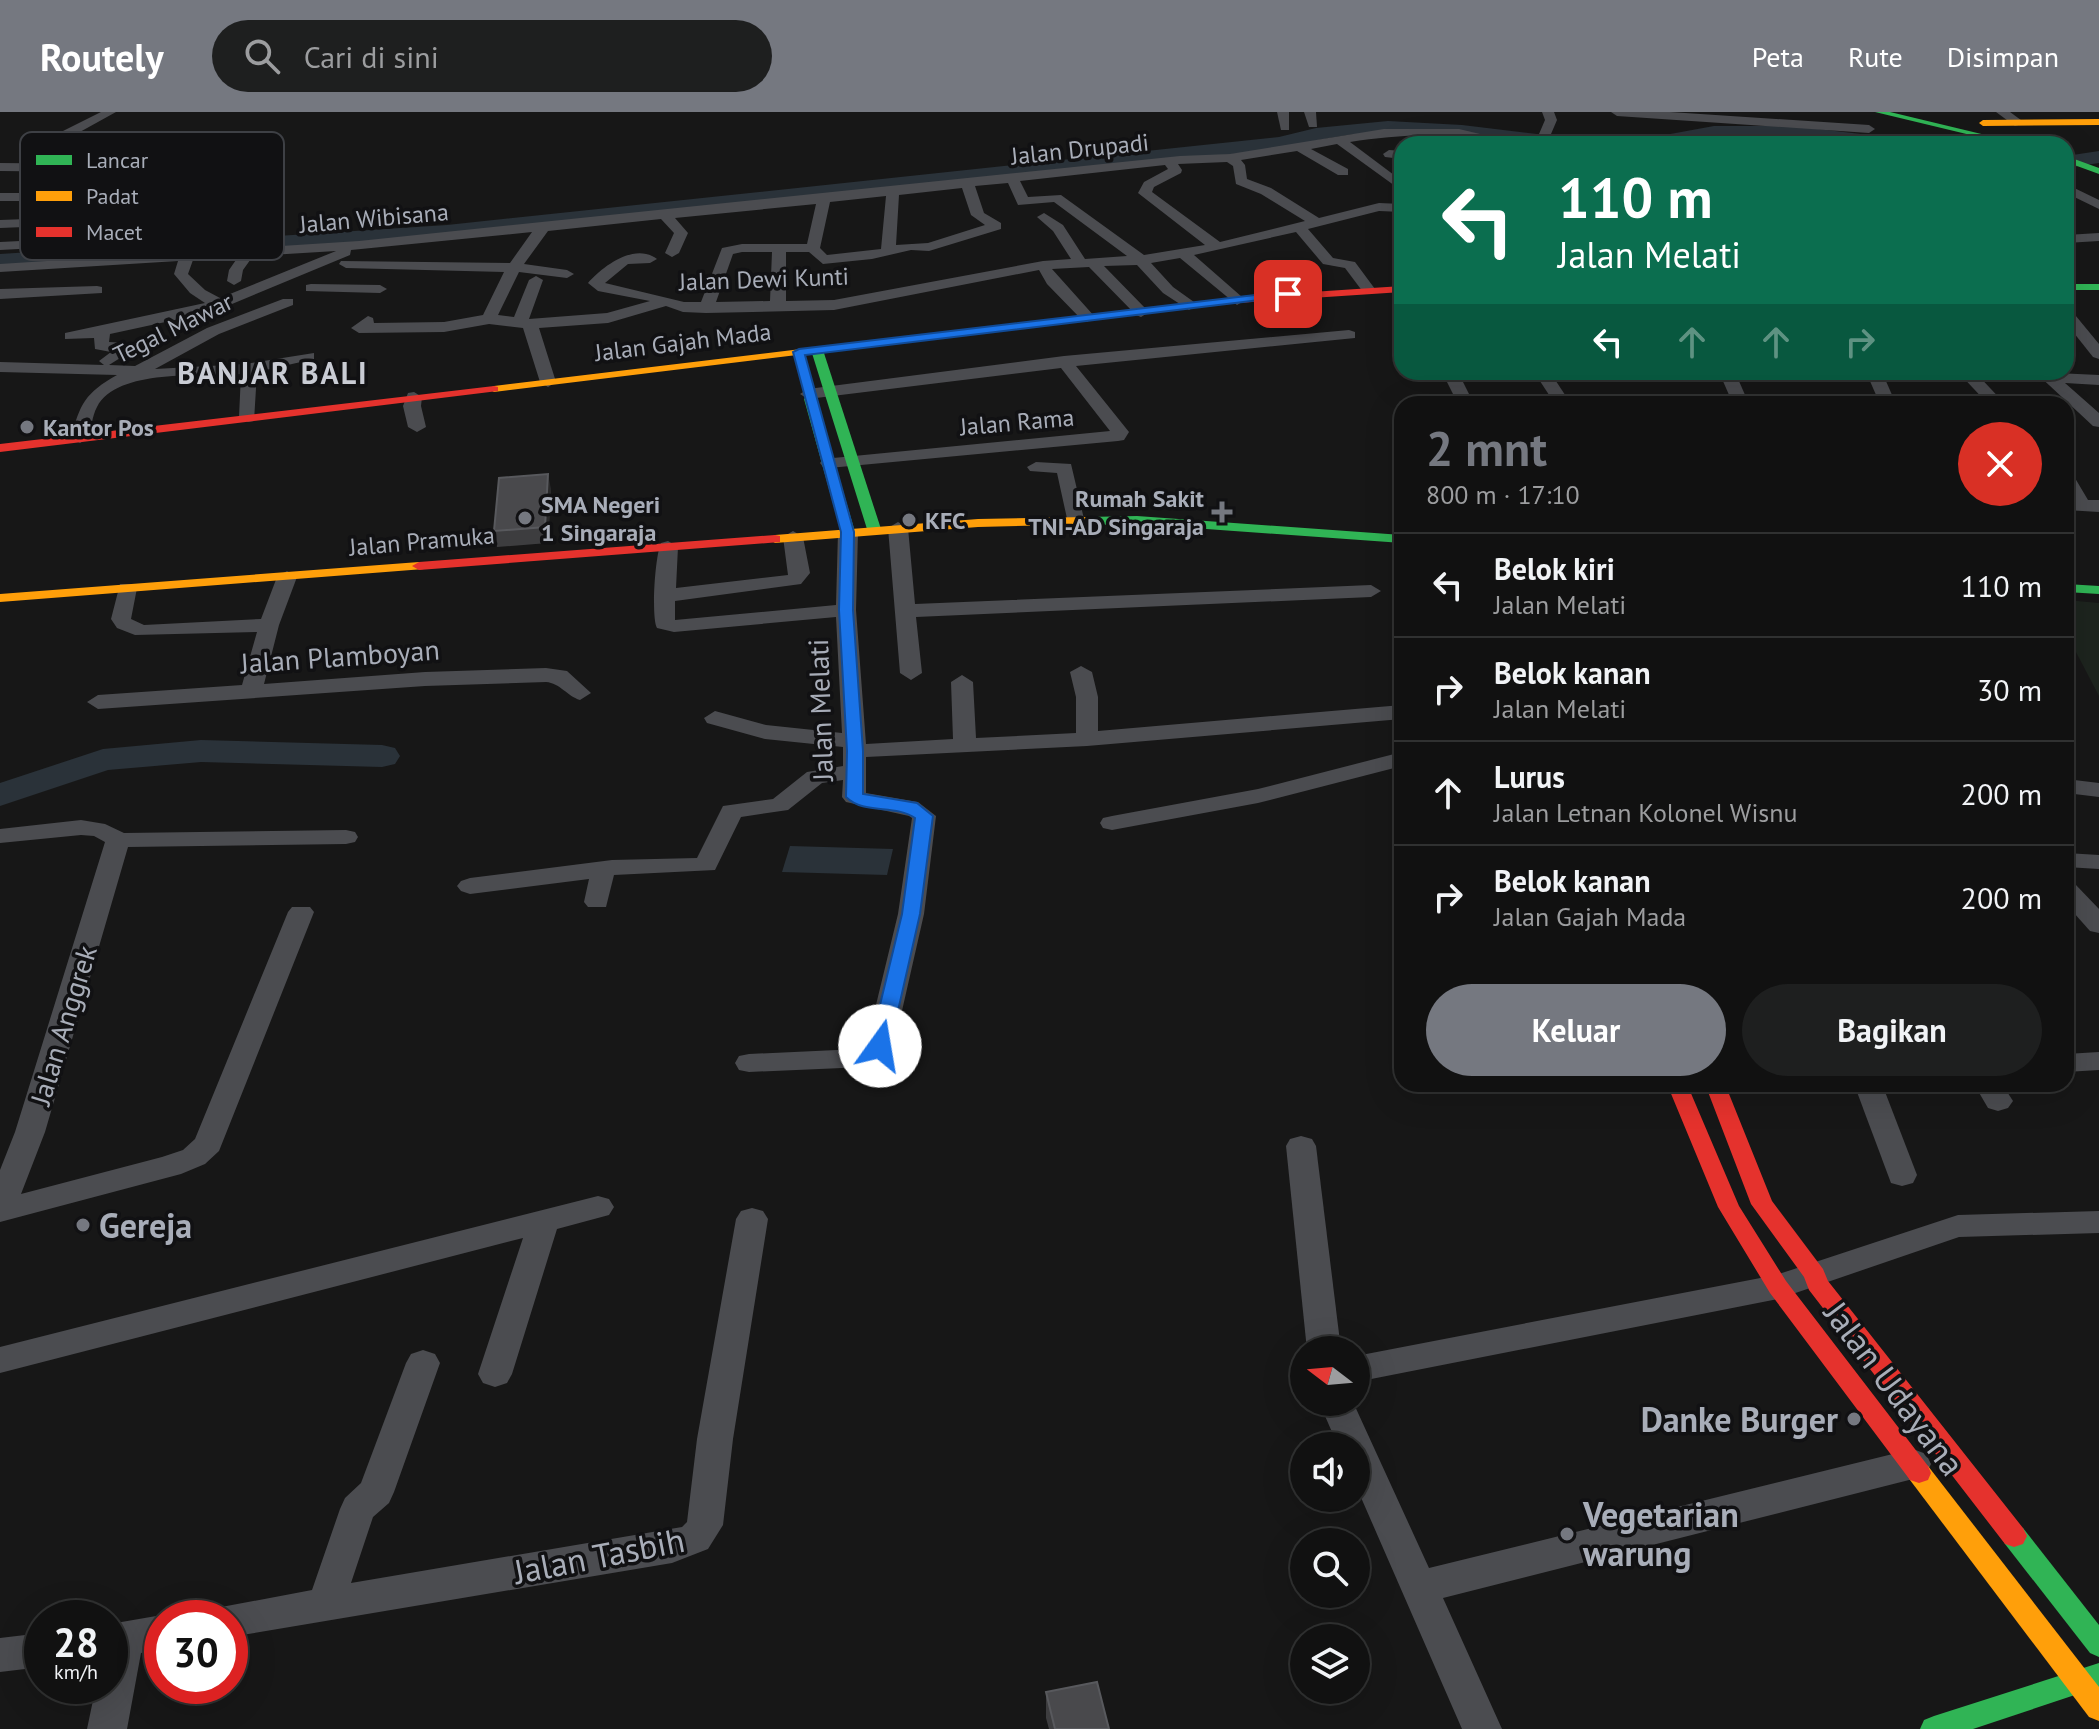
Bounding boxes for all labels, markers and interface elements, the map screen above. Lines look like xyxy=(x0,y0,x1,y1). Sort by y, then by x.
search box xyxy=(212,20,772,92)
text: Routely xyxy=(40,32,164,81)
icon: search xyxy=(240,34,284,78)
text: Cari di sini xyxy=(304,37,439,76)
text: Peta xyxy=(1752,38,1804,75)
text: Rute xyxy=(1848,38,1903,75)
text: Disimpan xyxy=(1947,38,2059,75)
street label: Jalan Drupadi xyxy=(1009,126,1150,172)
legend xyxy=(20,132,284,260)
text: Lancar xyxy=(86,146,149,174)
text: 110 m xyxy=(1558,161,1713,233)
icon: left xyxy=(1426,168,1530,272)
text: Padat xyxy=(86,182,139,210)
street label: Jalan Wibisana xyxy=(297,196,450,240)
text: Macet xyxy=(86,218,143,246)
text: Jalan Melati xyxy=(1558,231,1741,278)
pin xyxy=(1254,260,1322,328)
street label: Jalan Dewi Kunti xyxy=(677,261,850,297)
icon: arrive xyxy=(1266,272,1310,316)
street label: Tegal Mawar xyxy=(108,286,238,370)
street label: Jalan Gajah Mada xyxy=(592,316,773,368)
icon: left xyxy=(1586,320,1630,364)
icon: ahead xyxy=(1670,320,1714,364)
icon: ahead xyxy=(1754,320,1798,364)
icon: right xyxy=(1838,320,1882,364)
district label: BANJAR BALI xyxy=(177,353,369,392)
street label: Jalan Rama xyxy=(958,402,1075,443)
place label: Kantor Pos xyxy=(43,412,154,443)
text: 2 mnt xyxy=(1426,417,1547,479)
marker: Kantor Pos xyxy=(18,418,36,436)
button: close xyxy=(1958,422,2042,506)
text: 800 m · 17:10 xyxy=(1426,478,1580,511)
place label: Rumah Sakit TNI-AD Singaraja xyxy=(1028,483,1205,542)
place label: SMA Negeri 1 Singaraja xyxy=(541,489,660,548)
marker: Rumah Sakit TNI-AD Singaraja xyxy=(1211,501,1233,523)
place label: KFC xyxy=(925,505,966,536)
marker: SMA Negeri 1 Singaraja xyxy=(516,509,534,527)
marker: KFC xyxy=(900,511,918,529)
street label: Jalan Pramuka xyxy=(347,519,496,563)
text: Belok kiri xyxy=(1494,549,1615,588)
icon: left xyxy=(1426,563,1470,607)
text: 110 m xyxy=(1961,566,2042,605)
text: Jalan Melati xyxy=(1494,588,1626,621)
street label: Jalan Plamboyan xyxy=(238,631,441,681)
street label: Jalan Melati xyxy=(799,638,841,783)
text: Belok kanan xyxy=(1494,653,1651,692)
icon: right xyxy=(1426,667,1470,711)
text: 30 m xyxy=(1977,670,2042,709)
text: Jalan Melati xyxy=(1494,692,1626,725)
text: Lurus xyxy=(1494,757,1565,796)
icon: ahead xyxy=(1426,771,1470,815)
text: 200 m xyxy=(1961,774,2042,813)
text: Jalan Letnan Kolonel Wisnu xyxy=(1494,796,1798,829)
text: Belok kanan xyxy=(1494,861,1651,900)
icon: right xyxy=(1426,875,1470,919)
text: 200 m xyxy=(1961,878,2042,917)
text: Jalan Gajah Mada xyxy=(1494,900,1686,933)
street label: Jalan Anggrek xyxy=(21,940,105,1110)
button: Keluar xyxy=(1426,984,1726,1076)
button: Bagikan xyxy=(1742,984,2042,1076)
position arrow xyxy=(838,1004,922,1088)
place label: Gereja xyxy=(99,1203,192,1247)
marker: Gereja xyxy=(74,1216,92,1234)
street label: Jalan Udayana xyxy=(1814,1291,1975,1484)
north arrow xyxy=(1290,1336,1370,1416)
map controls xyxy=(1290,1336,1370,1704)
place label: Danke Burger xyxy=(1641,1397,1838,1441)
marker: Danke Burger xyxy=(1845,1410,1863,1428)
button: sound xyxy=(1290,1432,1370,1512)
place label: Vegetarian warung xyxy=(1582,1492,1739,1575)
street label: Jalan Tasbih xyxy=(508,1517,688,1593)
marker: Vegetarian warung xyxy=(1558,1525,1576,1543)
button: search xyxy=(1290,1528,1370,1608)
speed limit sign: 30 xyxy=(144,1600,248,1704)
text: 28 xyxy=(53,1616,99,1668)
button: layers xyxy=(1290,1624,1370,1704)
text: km/h xyxy=(54,1659,98,1685)

